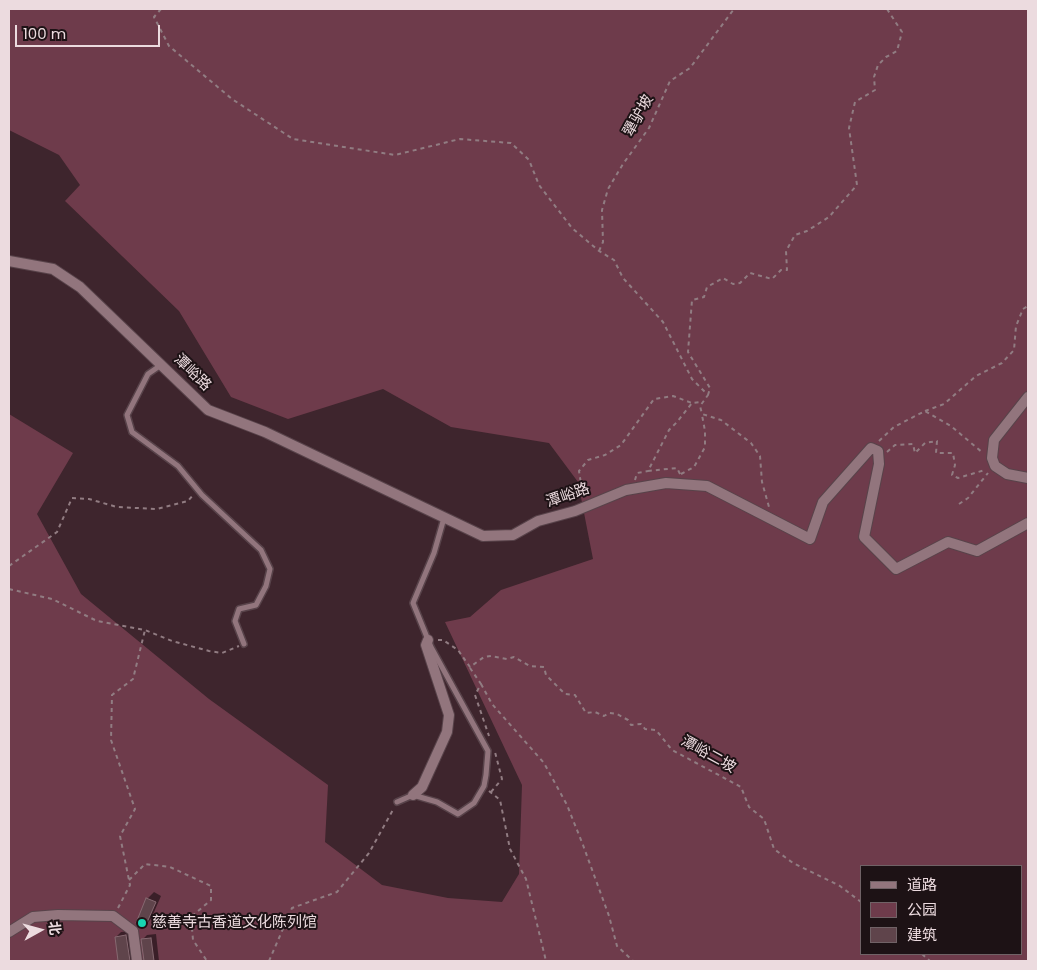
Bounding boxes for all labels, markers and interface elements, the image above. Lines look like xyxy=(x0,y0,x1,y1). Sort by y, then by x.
scale bar xyxy=(18,15,162,47)
text: 100 m xyxy=(23,23,66,44)
street label: 犟驴坡 xyxy=(620,92,658,140)
street label: 潭峪路 xyxy=(170,351,214,395)
street label: 潭峪路 xyxy=(544,480,592,512)
street label: 潭峪二坡 xyxy=(677,733,739,777)
legend xyxy=(860,865,1022,955)
text: 道路 xyxy=(907,874,937,895)
text: 公园 xyxy=(907,899,937,920)
north arrow xyxy=(15,905,65,955)
place label: 慈善寺古香道文化陈列馆 xyxy=(152,914,317,932)
marker: 慈善寺古香道文化陈列馆 xyxy=(136,917,148,929)
text: 北 xyxy=(44,920,66,936)
text: 建筑 xyxy=(907,924,937,945)

